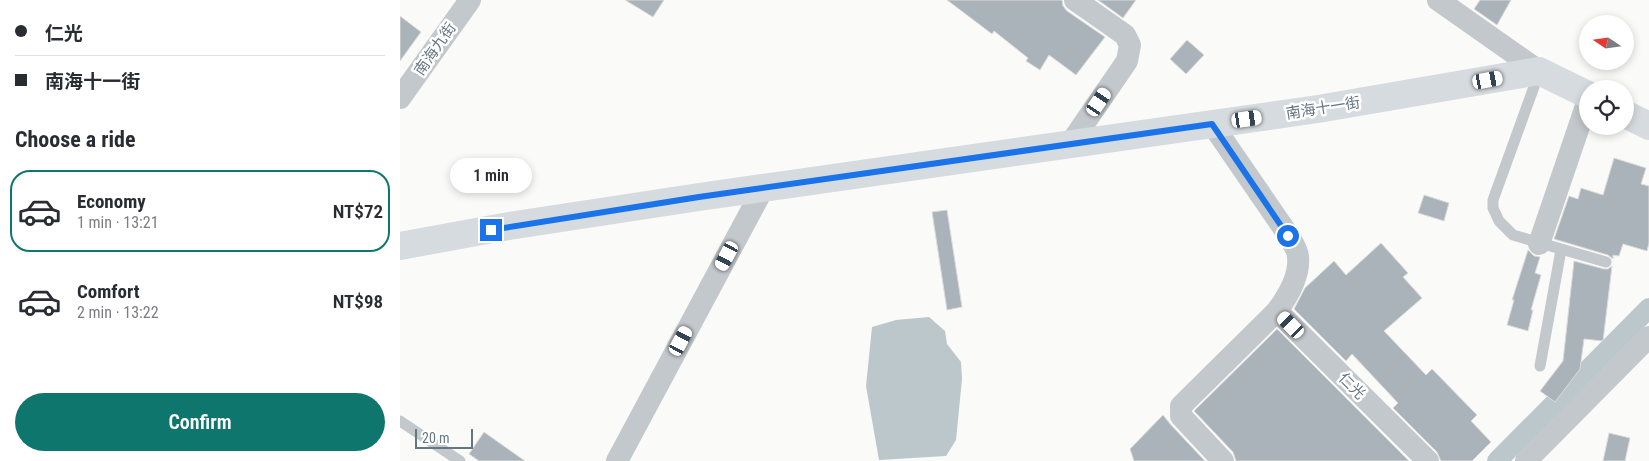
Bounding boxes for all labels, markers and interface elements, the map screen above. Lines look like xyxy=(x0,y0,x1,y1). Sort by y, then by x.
north arrow xyxy=(1579,15,1634,70)
map controls xyxy=(1579,15,1634,135)
street label: 南海九街 xyxy=(410,19,460,79)
text: 仁光 xyxy=(45,22,83,45)
text: 南海十一街 xyxy=(45,70,140,93)
car xyxy=(1471,70,1504,90)
button: locate xyxy=(1579,80,1634,135)
car xyxy=(1084,85,1113,119)
street label: 南海十一街 xyxy=(1285,93,1361,123)
car xyxy=(1231,109,1262,129)
text: Choose a ride xyxy=(15,127,136,152)
callout: 1 min xyxy=(450,158,532,192)
text: 1 min xyxy=(473,166,509,185)
icon: car xyxy=(17,189,62,234)
text: Economy xyxy=(77,190,146,213)
text: NT$72 xyxy=(333,200,383,223)
text: 1 min · 13:21 xyxy=(77,213,159,232)
route end xyxy=(480,219,502,241)
route start xyxy=(1277,225,1299,247)
car xyxy=(713,239,740,273)
icon: car xyxy=(17,279,62,324)
text: Comfort xyxy=(77,280,140,303)
text: NT$98 xyxy=(333,290,383,313)
text: 2 min · 13:22 xyxy=(77,303,159,322)
car xyxy=(1275,309,1306,341)
car xyxy=(667,324,694,358)
street label: 仁光 xyxy=(1335,369,1369,403)
button: Confirm xyxy=(15,393,385,451)
scale bar xyxy=(415,426,472,449)
text: 20 m xyxy=(422,430,450,446)

